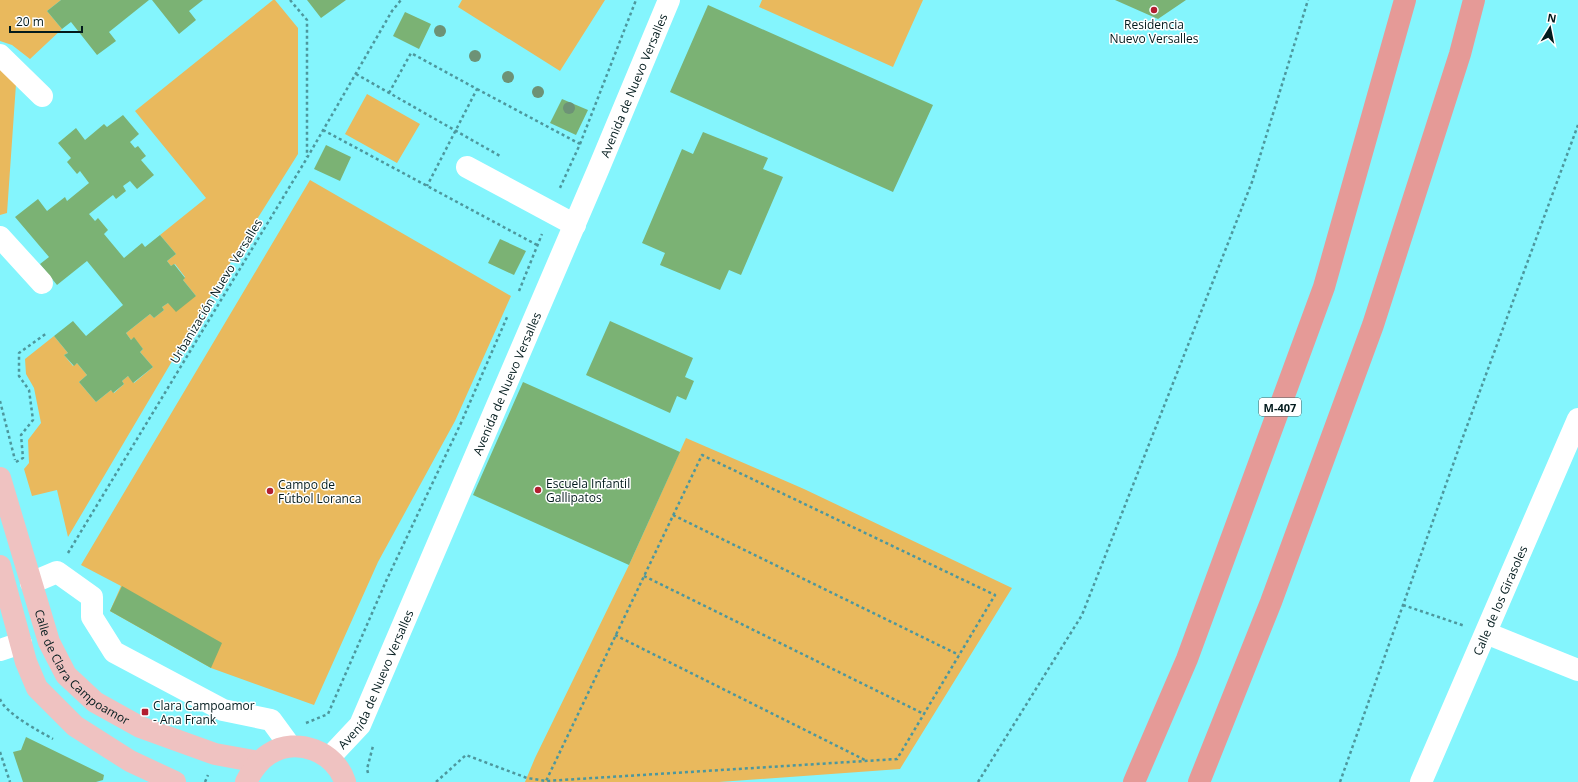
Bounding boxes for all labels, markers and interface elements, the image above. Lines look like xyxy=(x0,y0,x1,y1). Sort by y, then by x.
marker: Residencia Nuevo Versalles xyxy=(1149,5,1159,15)
scale bar xyxy=(10,8,82,34)
north arrow xyxy=(1530,8,1570,48)
text: N xyxy=(1546,9,1558,26)
street label: Avenida de Nuevo Versalles xyxy=(596,11,671,160)
text: 20 m xyxy=(16,13,44,30)
place label: Residencia Nuevo Versalles xyxy=(1109,16,1199,47)
street label: Urbanización Nuevo Versalles xyxy=(166,215,266,367)
street label: Avenida de Nuevo Versalles xyxy=(468,309,545,458)
road number: M-407 xyxy=(1259,398,1301,416)
place label: Escuela Infantil Gallipatos xyxy=(546,475,630,506)
place label: Campo de Fútbol Loranca xyxy=(278,476,361,507)
marker: Escuela Infantil Gallipatos xyxy=(533,485,543,495)
marker: Campo de Fútbol Loranca xyxy=(265,486,275,496)
street label: Calle de los Girasoles xyxy=(1468,542,1531,658)
street label: Calle de Clara Campoamor xyxy=(31,607,133,728)
street label: Avenida de Nuevo Versalles xyxy=(334,607,417,752)
place label: Clara Campoamor - Ana Frank xyxy=(153,697,255,728)
marker: Clara Campoamor - Ana Frank xyxy=(140,707,150,717)

